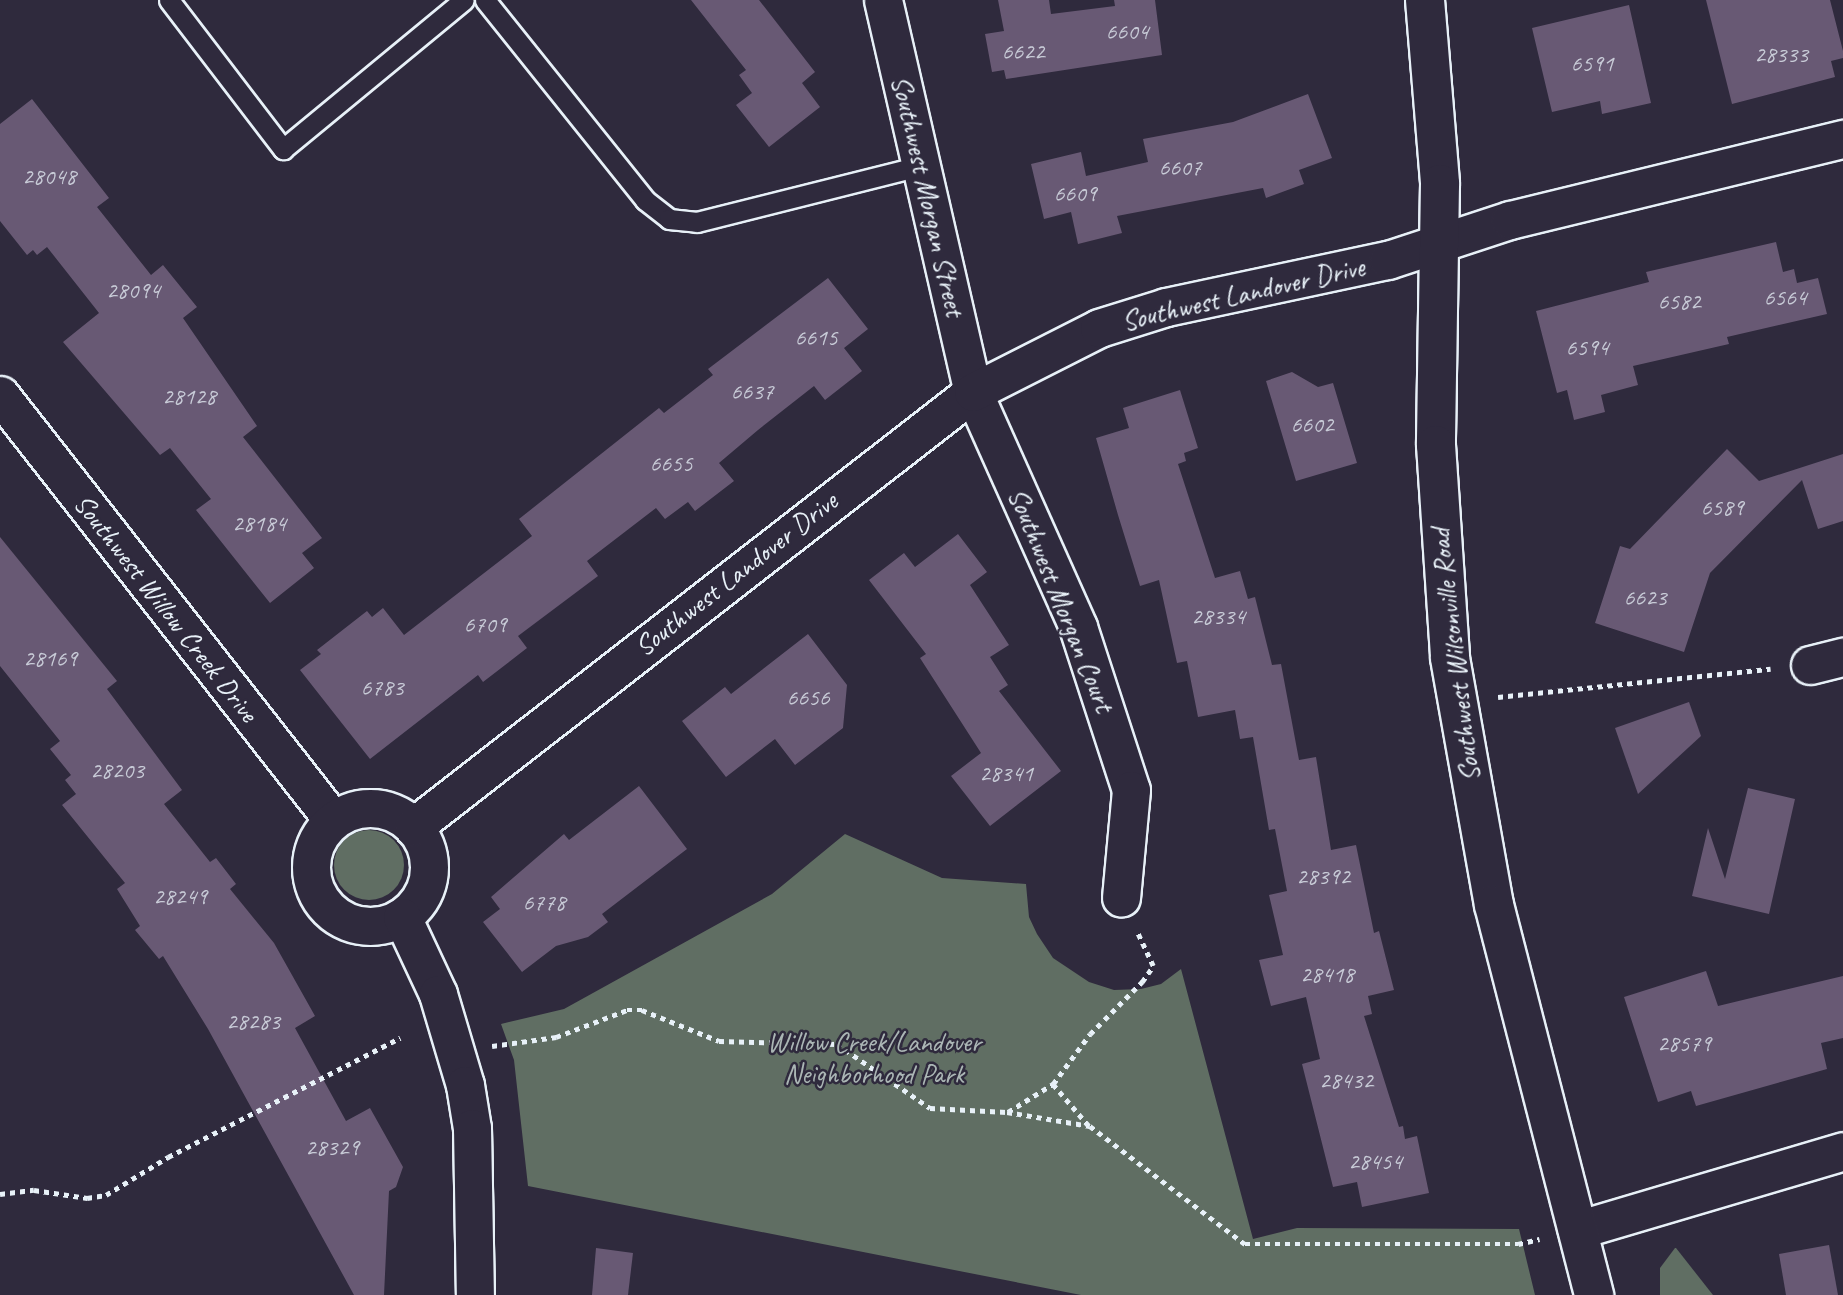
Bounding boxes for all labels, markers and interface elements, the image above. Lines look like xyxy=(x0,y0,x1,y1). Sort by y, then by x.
house number: 6604 xyxy=(1105,18,1149,46)
house number: 6622 xyxy=(1001,38,1045,66)
house number: 28333 xyxy=(1754,41,1808,69)
house number: 6591 xyxy=(1570,50,1614,78)
street label: Southwest Morgan Street xyxy=(884,72,972,320)
house number: 6607 xyxy=(1158,154,1202,182)
house number: 28048 xyxy=(22,163,76,191)
house number: 6609 xyxy=(1053,180,1097,208)
street label: Southwest Landover Drive xyxy=(1118,250,1368,338)
house number: 28094 xyxy=(106,277,160,305)
house number: 6564 xyxy=(1763,284,1807,312)
house number: 6582 xyxy=(1657,288,1701,316)
house number: 6615 xyxy=(794,324,838,352)
house number: 6594 xyxy=(1565,334,1609,362)
house number: 6637 xyxy=(730,378,774,406)
house number: 28128 xyxy=(162,383,216,411)
house number: 6602 xyxy=(1290,411,1334,439)
house number: 6655 xyxy=(649,450,693,478)
street label: Southwest Morgan Court xyxy=(1001,483,1121,717)
street label: Southwest Landover Drive xyxy=(628,484,844,664)
street label: Southwest Willow Creek Drive xyxy=(66,487,266,729)
house number: 6589 xyxy=(1700,494,1744,522)
house number: 28184 xyxy=(232,510,286,538)
street label: Southwest Wilsonville Road xyxy=(1423,527,1487,783)
house number: 6623 xyxy=(1623,584,1667,612)
house number: 28334 xyxy=(1191,603,1245,631)
house number: 6709 xyxy=(463,611,507,639)
house number: 28169 xyxy=(23,645,77,673)
house number: 6783 xyxy=(360,674,404,702)
house number: 6656 xyxy=(786,684,830,712)
house number: 28203 xyxy=(90,757,144,785)
house number: 28341 xyxy=(979,760,1033,788)
house number: 28392 xyxy=(1296,863,1350,891)
house number: 28249 xyxy=(153,883,207,911)
house number: 6778 xyxy=(522,889,566,917)
house number: 28418 xyxy=(1300,961,1354,989)
house number: 28283 xyxy=(226,1008,280,1036)
park label: Willow Creek/Landover Neighborhood Park xyxy=(767,1025,981,1091)
house number: 28579 xyxy=(1657,1030,1711,1058)
house number: 28432 xyxy=(1319,1067,1373,1095)
house number: 28329 xyxy=(305,1134,359,1162)
house number: 28454 xyxy=(1348,1148,1402,1176)

